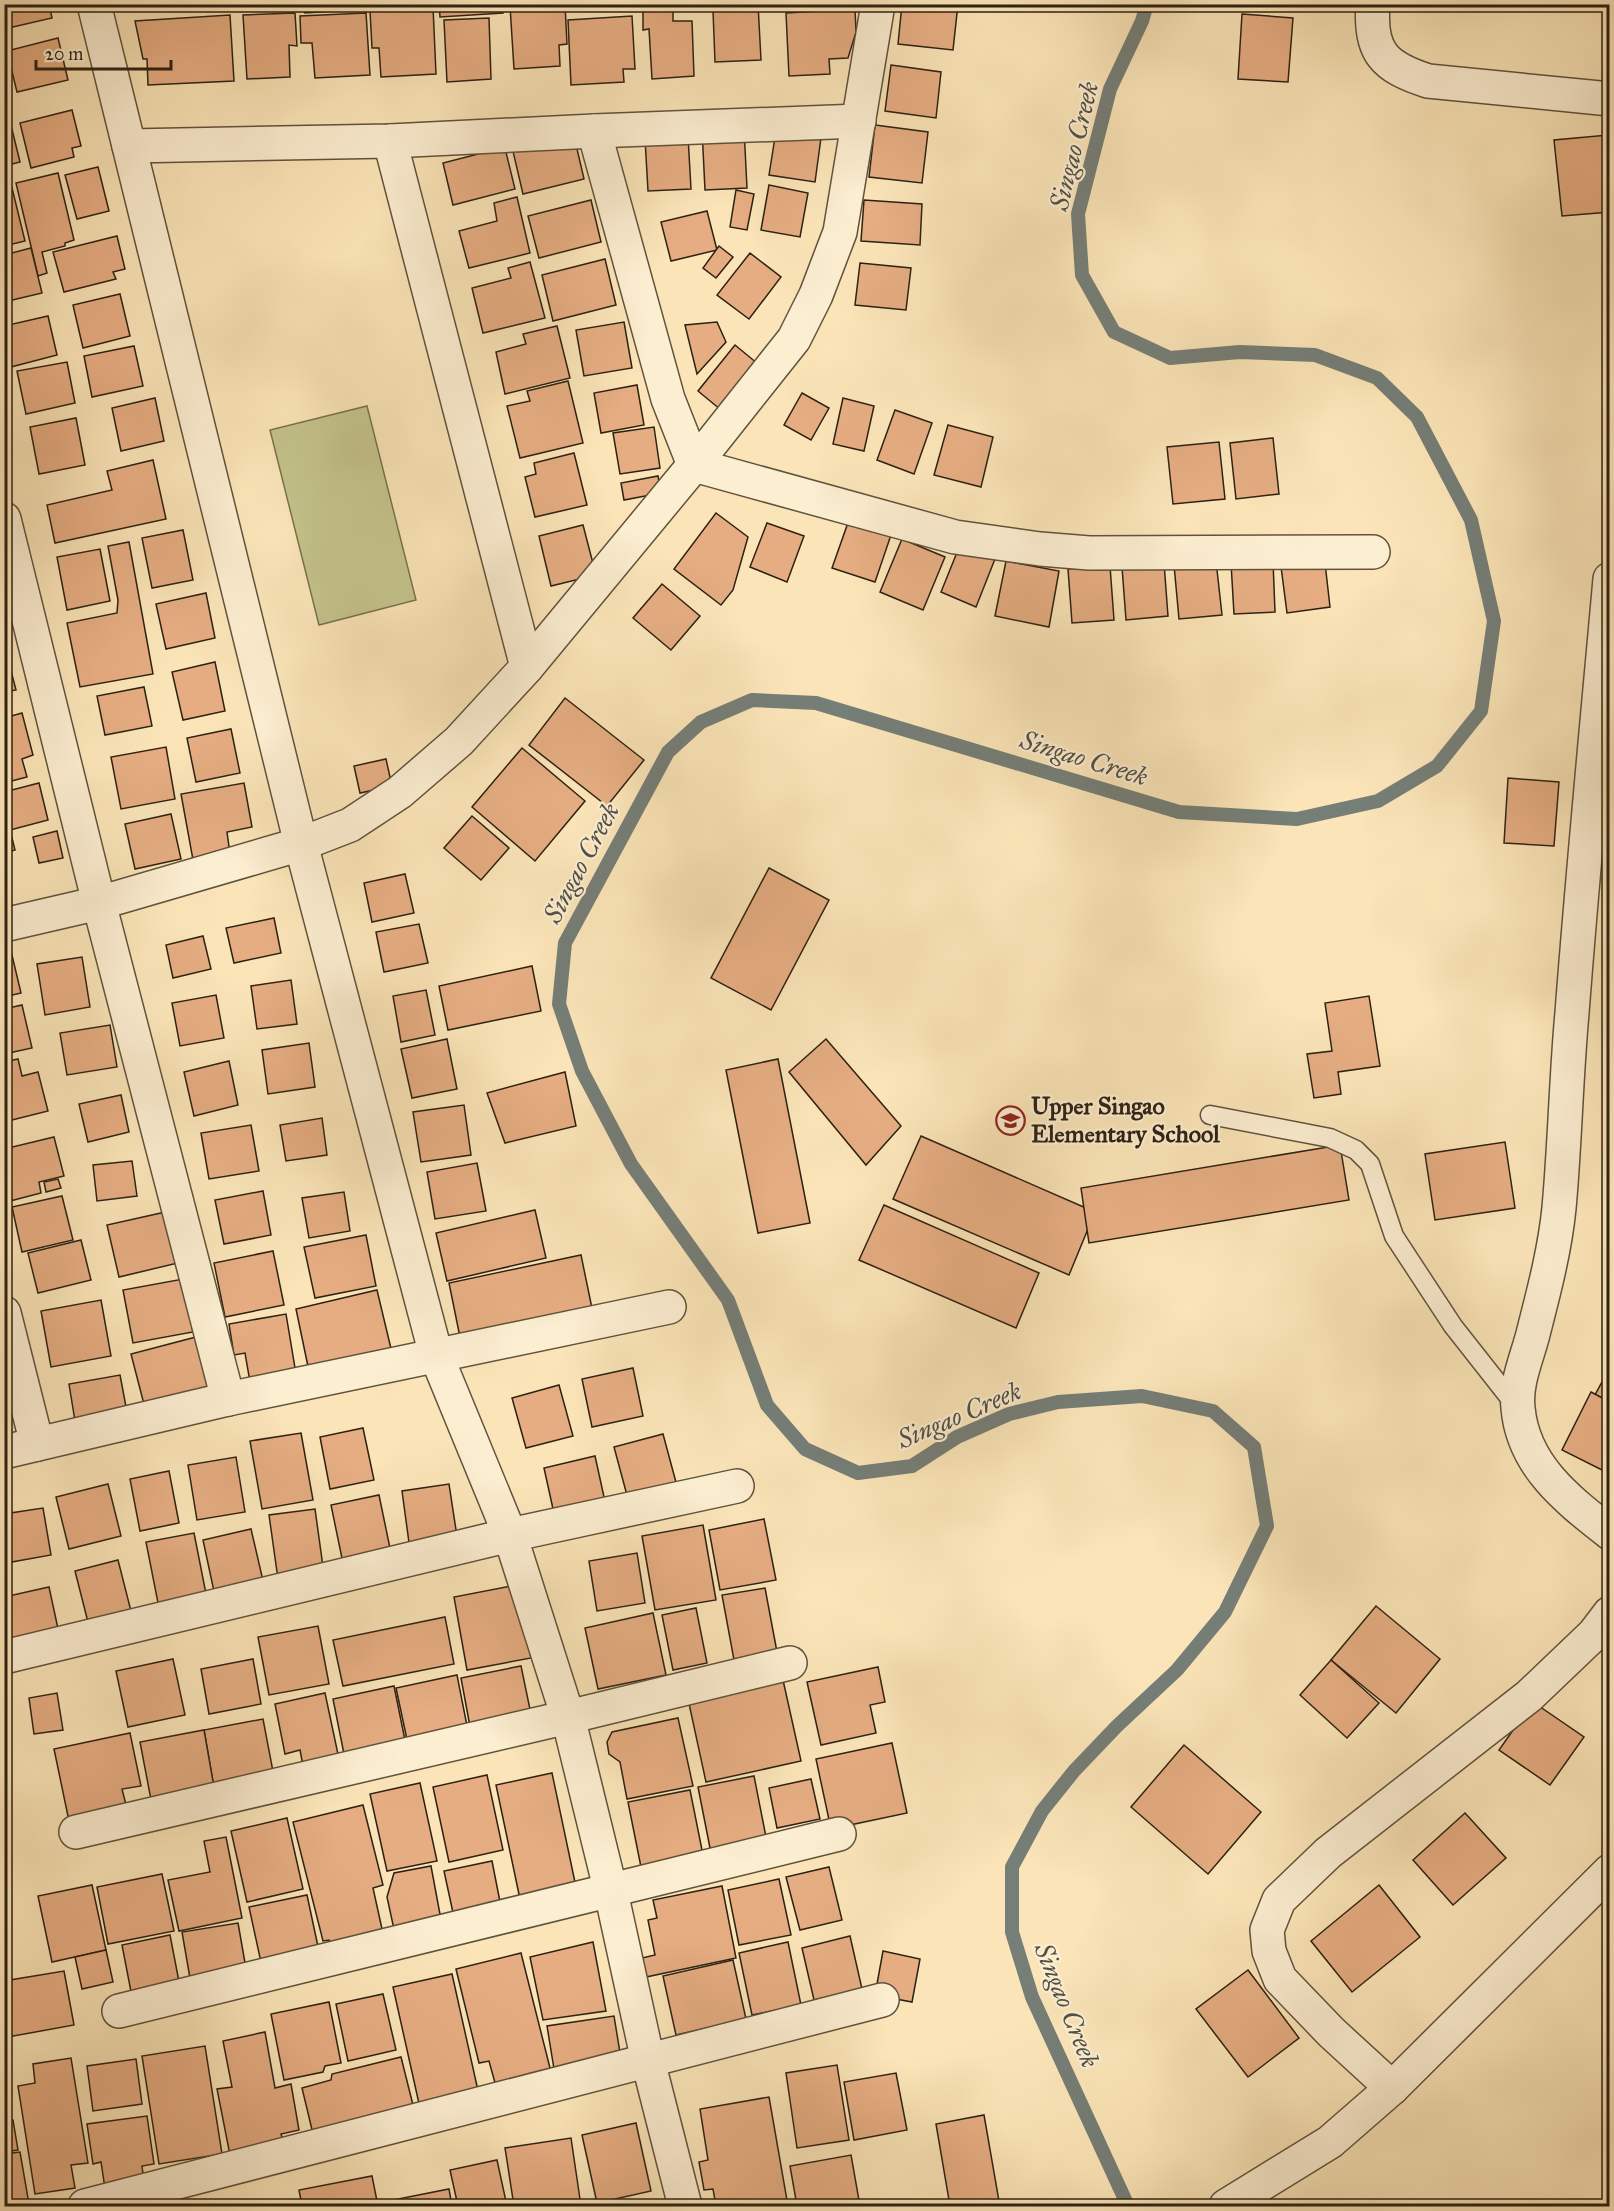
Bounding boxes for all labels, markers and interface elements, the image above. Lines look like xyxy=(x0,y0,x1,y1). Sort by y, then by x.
scale bar xyxy=(36,33,171,71)
text: 20 m xyxy=(45,43,83,65)
water label: Singao Creek xyxy=(1042,78,1106,215)
water label: Singao Creek xyxy=(1015,723,1152,793)
water label: Singao Creek xyxy=(536,797,626,929)
place label: Upper Singao Elementary School xyxy=(1031,1091,1220,1149)
school or university icon: Upper Singao Elementary School xyxy=(994,1104,1026,1136)
water label: Singao Creek xyxy=(891,1374,1026,1456)
water label: Singao Creek xyxy=(1027,1937,1107,2072)

